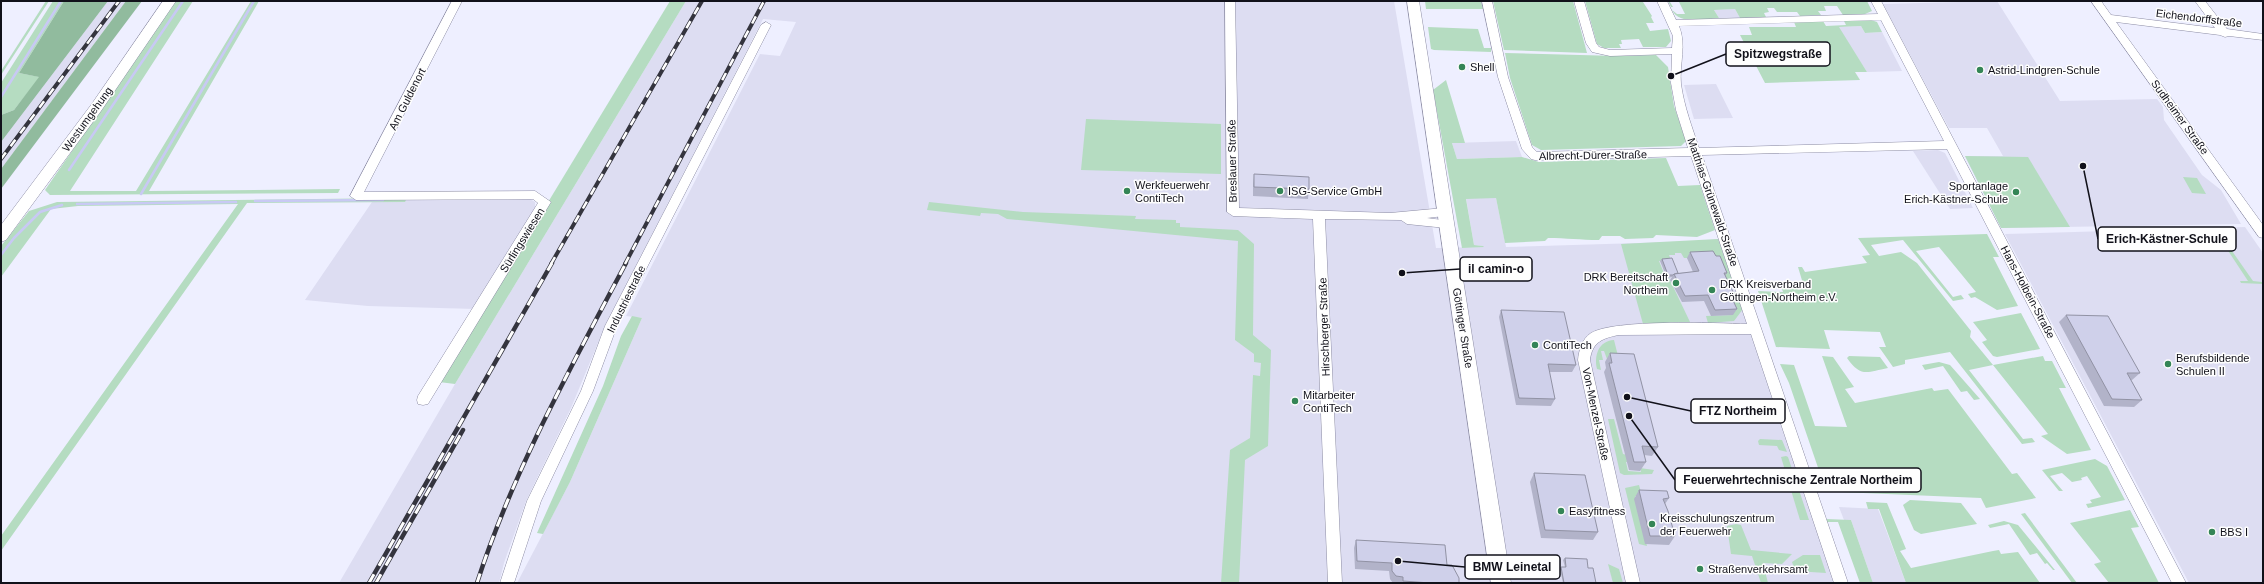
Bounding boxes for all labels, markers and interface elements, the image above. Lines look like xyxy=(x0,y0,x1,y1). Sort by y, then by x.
street label: Eichendorffstraße xyxy=(2155,7,2243,29)
callout: Spitzwegstraße xyxy=(1726,42,1830,66)
text: Spitzwegstraße xyxy=(1734,47,1822,61)
place label: Shell xyxy=(1470,61,1494,73)
marker: Shell xyxy=(1457,62,1467,72)
place label: Astrid-Lindgren-Schule xyxy=(1988,64,2100,76)
marker: Astrid-Lindgren-Schule xyxy=(1975,65,1985,75)
street label: Am Guldenort xyxy=(386,66,428,132)
street label: Sudheimer Straße xyxy=(2149,77,2211,157)
street label: Westumgehung xyxy=(60,84,114,154)
street label: Breslauer Straße xyxy=(1225,119,1239,203)
street label: Matthias-Grünewald-Straße xyxy=(1685,136,1741,268)
street label: Albrecht-Dürer-Straße xyxy=(1539,148,1647,162)
place label: Werkfeuerwehr ContiTech xyxy=(1135,179,1210,204)
place label: Sportanlage Erich-Kästner-Schule xyxy=(1904,180,2008,205)
place label: ISG-Service GmbH xyxy=(1288,185,1382,197)
marker: Werkfeuerwehr ContiTech xyxy=(1122,186,1132,196)
marker: ISG-Service GmbH xyxy=(1275,186,1285,196)
marker: Sportanlage Erich-Kästner-Schule xyxy=(2011,187,2021,197)
street label: Sürlingswiesen xyxy=(497,205,547,275)
callout: Erich-Kästner-Schule xyxy=(2098,227,2236,251)
text: Erich-Kästner-Schule xyxy=(2106,232,2228,246)
street label: Hans-Holbein-Straße xyxy=(1998,244,2058,340)
callout: il camin-o xyxy=(1460,257,1532,281)
text: il camin-o xyxy=(1468,262,1524,276)
street label: Industriestraße xyxy=(605,263,647,335)
place label: DRK Bereitschaft Northeim xyxy=(1584,271,1668,296)
street label: Hirschberger Straße xyxy=(1316,277,1332,377)
marker: DRK Bereitschaft Northeim xyxy=(1671,278,1681,288)
place label: DRK Kreisverband Göttingen-Northeim e.V. xyxy=(1720,278,1838,303)
marker: DRK Kreisverband Göttingen-Northeim e.V. xyxy=(1707,285,1717,295)
street label: Göttinger Straße xyxy=(1451,287,1475,369)
place label: ContiTech xyxy=(1543,339,1592,351)
marker: ContiTech xyxy=(1530,340,1540,350)
place label: Berufsbildende Schulen II xyxy=(2176,352,2249,377)
marker: Berufsbildende Schulen II xyxy=(2163,359,2173,369)
street label: Von-Menzel-Straße xyxy=(1580,366,1612,462)
place label: Mitarbeiter ContiTech xyxy=(1303,389,1355,414)
marker: Mitarbeiter ContiTech xyxy=(1290,396,1300,406)
callout: FTZ Northeim xyxy=(1691,399,1785,423)
text: FTZ Northeim xyxy=(1699,404,1777,418)
callout: Feuerwehrtechnische Zentrale Northeim xyxy=(1675,468,1921,492)
text: Feuerwehrtechnische Zentrale Northeim xyxy=(1683,473,1913,487)
place label: Easyfitness xyxy=(1569,505,1626,517)
marker: Easyfitness xyxy=(1556,506,1566,516)
place label: Kreisschulungszentrum der Feuerwehr xyxy=(1660,512,1774,537)
marker: Kreisschulungszentrum der Feuerwehr xyxy=(1647,519,1657,529)
place label: BBS I xyxy=(2220,526,2248,538)
marker: BBS I xyxy=(2207,527,2217,537)
callout: BMW Leinetal xyxy=(1465,555,1560,579)
text: BMW Leinetal xyxy=(1473,560,1551,574)
place label: Straßenverkehrsamt xyxy=(1708,563,1808,575)
marker: Straßenverkehrsamt xyxy=(1695,564,1705,574)

